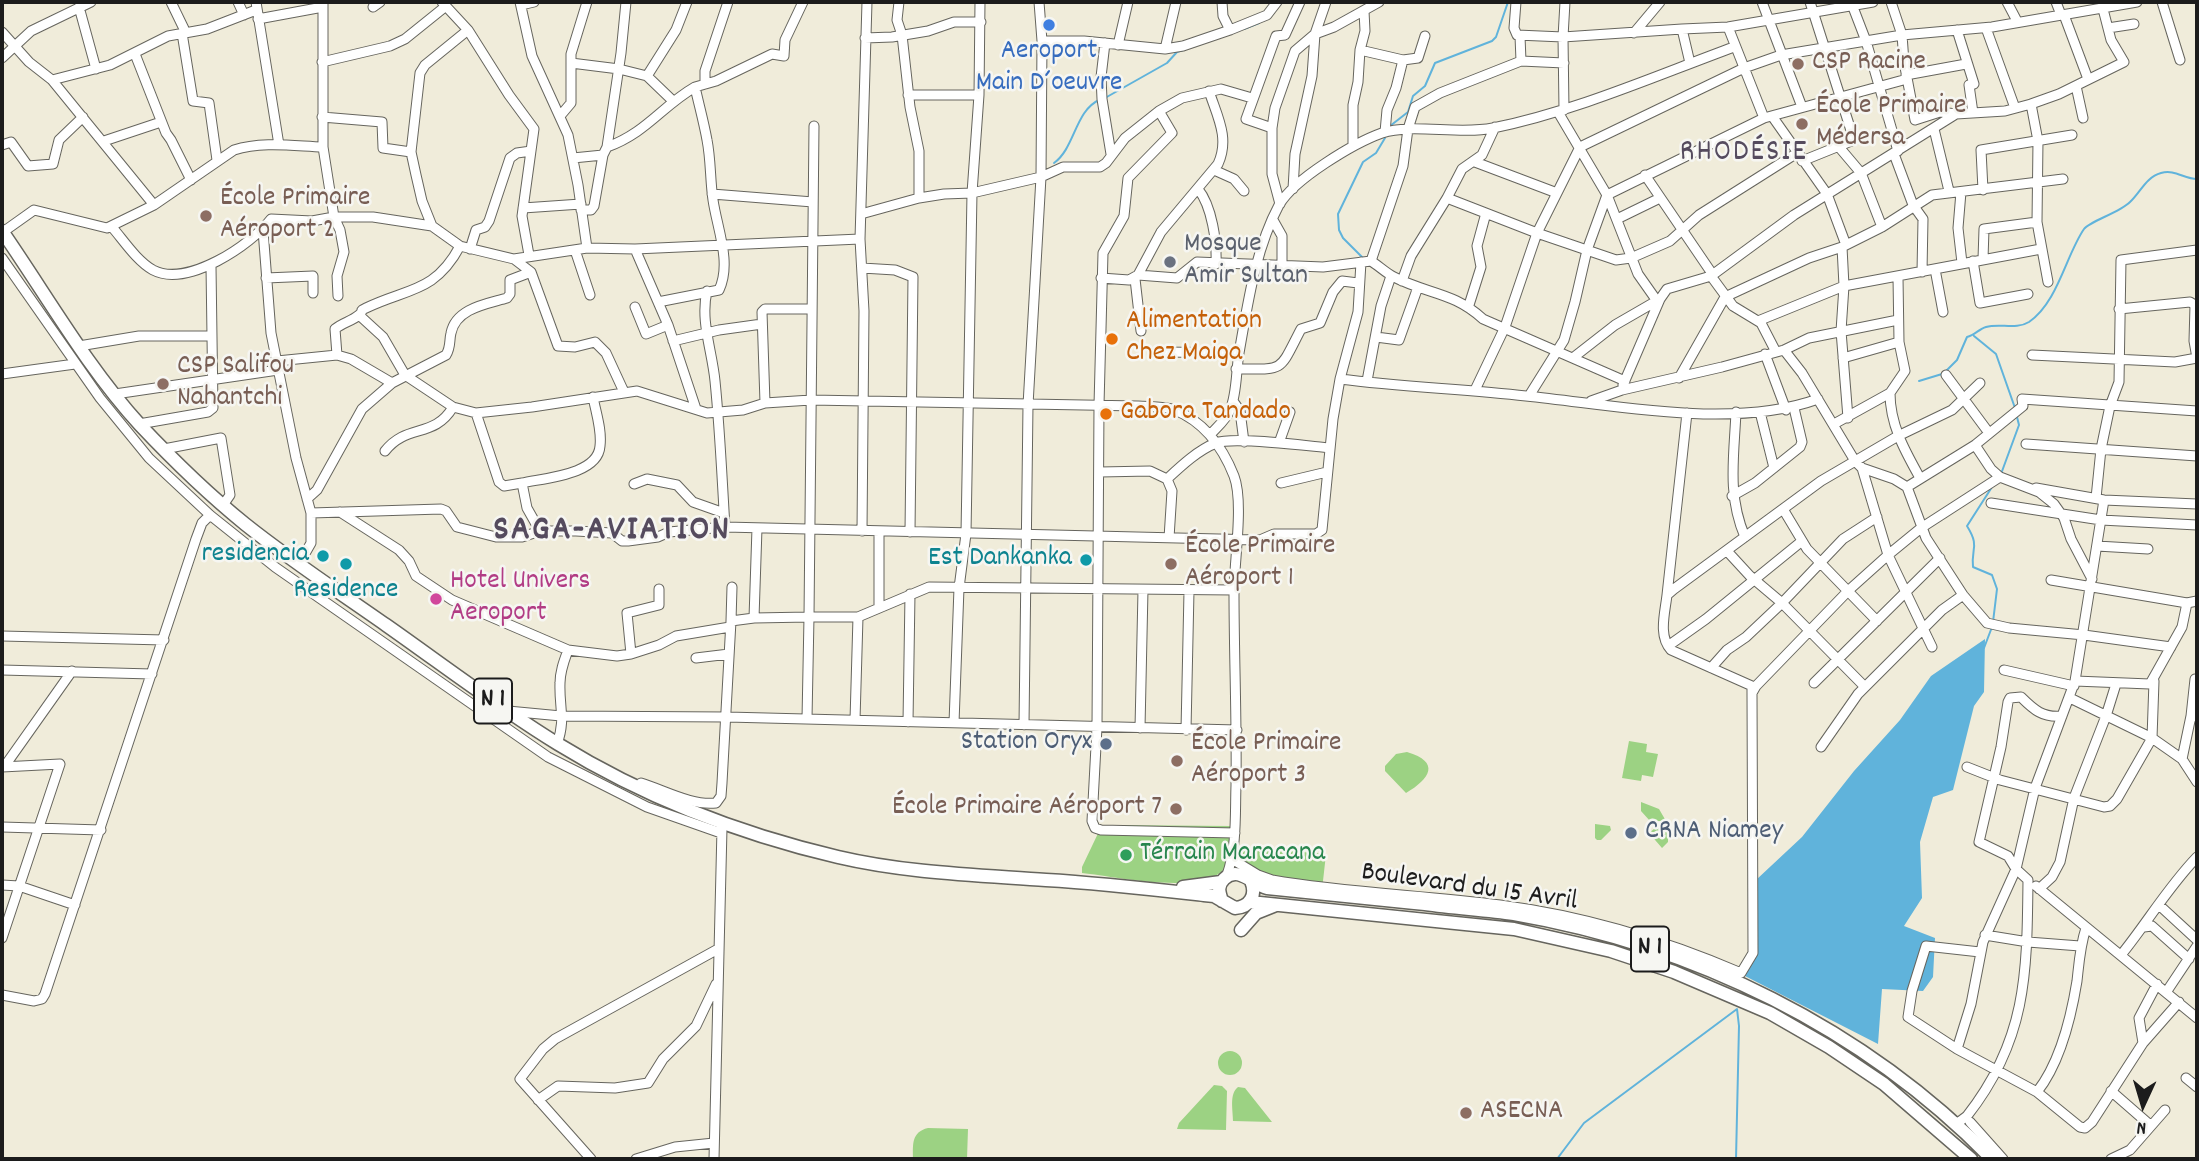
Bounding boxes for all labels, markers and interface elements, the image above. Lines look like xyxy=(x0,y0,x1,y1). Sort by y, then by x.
marker: Aeroport Main D´oeuvre xyxy=(1041,17,1057,33)
place label: Aeroport Main D´oeuvre xyxy=(976,36,1122,102)
place label: CSP Racine xyxy=(1812,47,1926,81)
marker: CSP Racine xyxy=(1790,56,1806,72)
place label: École Primaire Médersa xyxy=(1816,91,1966,157)
marker: École Primaire Médersa xyxy=(1794,116,1810,132)
district label: RHODÉSIE xyxy=(1681,137,1807,173)
place label: École Primaire Aéroport 2 xyxy=(220,183,370,249)
marker: École Primaire Aéroport 2 xyxy=(198,208,214,224)
place label: Mosque Amir Sultan xyxy=(1184,229,1308,295)
marker: Mosque Amir Sultan xyxy=(1162,254,1178,270)
place label: Alimentation Chez Maiga xyxy=(1126,306,1262,372)
marker: Alimentation Chez Maiga xyxy=(1104,331,1120,347)
place label: CSP Salifou Nahantchi xyxy=(177,351,294,417)
marker: CSP Salifou Nahantchi xyxy=(155,376,171,392)
place label: Gabora Tandado xyxy=(1120,397,1291,431)
marker: Gabora Tandado xyxy=(1098,406,1114,422)
district label: SAGA-AVIATION xyxy=(495,512,729,554)
place label: École Primaire Aéroport 1 xyxy=(1185,531,1335,597)
place label: residencia xyxy=(201,539,309,573)
place label: Est Dankanka xyxy=(928,543,1072,577)
marker: residencia xyxy=(315,548,331,564)
marker: Est Dankanka xyxy=(1078,552,1094,568)
marker: Residence xyxy=(338,556,354,572)
marker: École Primaire Aéroport 1 xyxy=(1163,556,1179,572)
place label: Hotel Univers Aeroport xyxy=(450,566,590,632)
place label: Residence xyxy=(294,575,398,609)
marker: Hotel Univers Aeroport xyxy=(428,591,444,607)
road number: N 1 xyxy=(474,678,512,723)
place label: Station Oryx xyxy=(961,727,1092,761)
place label: École Primaire Aéroport 3 xyxy=(1191,728,1341,794)
marker: Station Oryx xyxy=(1098,736,1114,752)
marker: École Primaire Aéroport 3 xyxy=(1169,753,1185,769)
place label: École Primaire Aéroport 7 xyxy=(892,792,1162,826)
marker: École Primaire Aéroport 7 xyxy=(1168,801,1184,817)
place label: CRNA Niamey xyxy=(1645,816,1783,850)
marker: CRNA Niamey xyxy=(1623,825,1639,841)
place label: Térrain Maracana xyxy=(1140,838,1325,872)
marker: Térrain Maracana xyxy=(1118,847,1134,863)
street label: Boulevard du 15 Avril xyxy=(1359,857,1579,921)
road number: N 1 xyxy=(1631,926,1669,972)
north arrow xyxy=(2108,1070,2178,1140)
place label: ASECNA xyxy=(1480,1096,1563,1130)
marker: ASECNA xyxy=(1458,1105,1474,1121)
text: N xyxy=(2136,1113,2147,1140)

